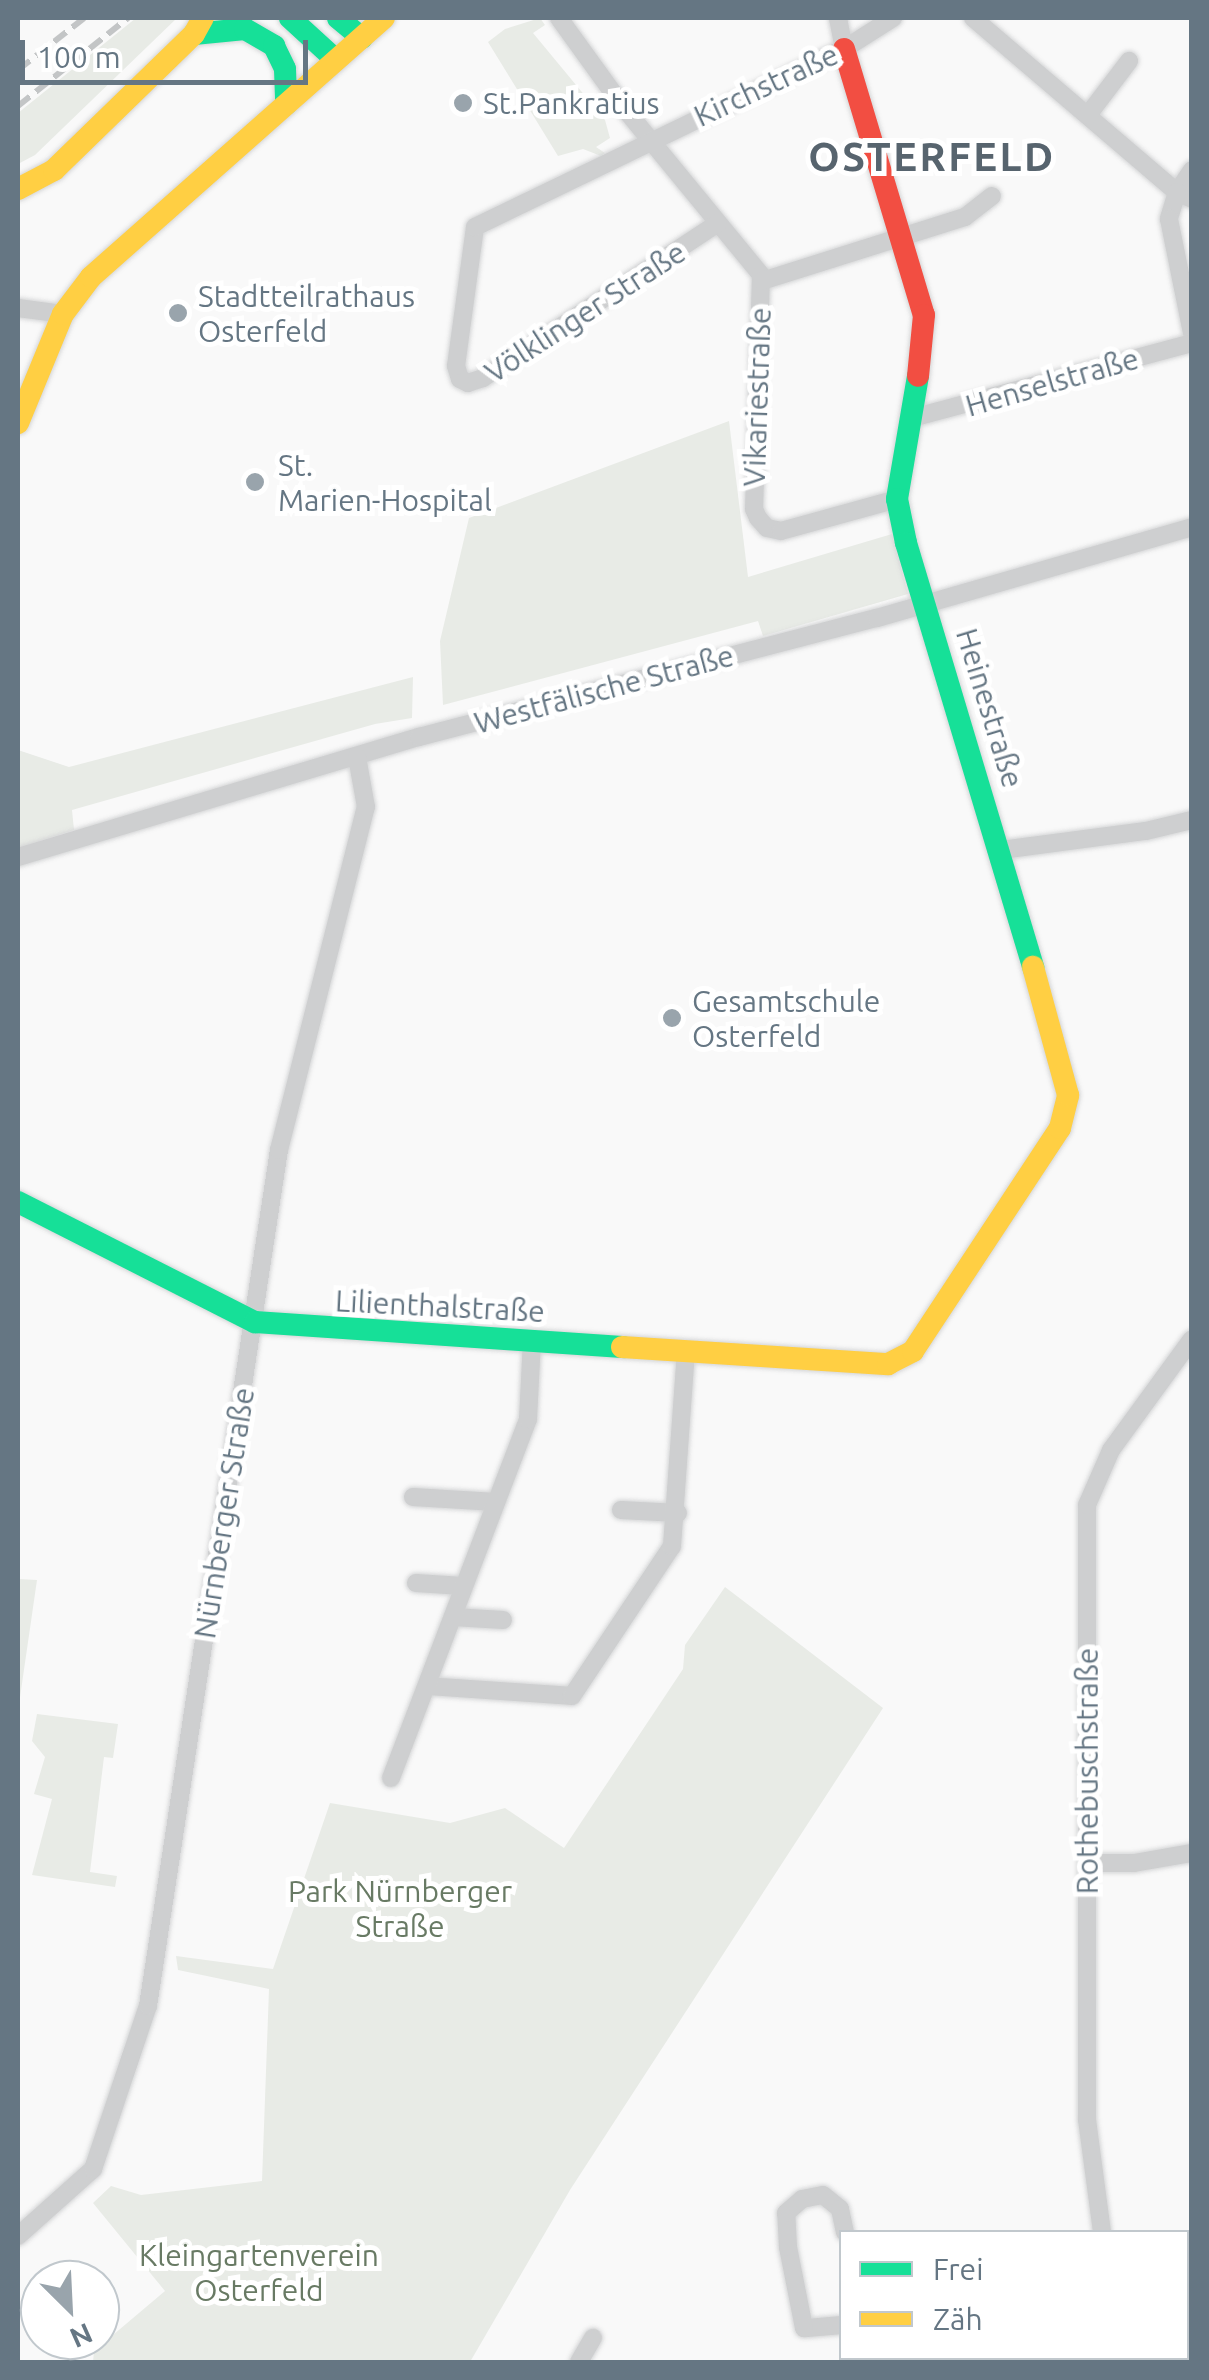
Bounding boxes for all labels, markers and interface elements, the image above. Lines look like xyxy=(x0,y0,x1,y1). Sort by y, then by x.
scale bar xyxy=(25,20,312,82)
street label: Kirchstraße xyxy=(688,36,844,134)
text: 100 m xyxy=(37,40,121,74)
place label: St.Pankratius xyxy=(483,85,660,121)
marker: St.Pankratius xyxy=(452,92,474,114)
district label: OSTERFELD xyxy=(808,133,1056,181)
street label: Völklinger Straße xyxy=(478,234,692,390)
place label: Stadtteilrathaus Osterfeld xyxy=(198,278,415,348)
marker: Stadtteilrathaus Osterfeld xyxy=(167,302,189,324)
street label: Vikariestraße xyxy=(736,307,778,487)
street label: Henselstraße xyxy=(961,340,1143,424)
place label: St. Marien-Hospital xyxy=(278,447,492,518)
marker: St. Marien-Hospital xyxy=(242,469,268,495)
street label: Heinestraße xyxy=(949,624,1031,792)
street label: Westfälische Straße xyxy=(470,637,738,741)
place label: Gesamtschule Osterfeld xyxy=(692,983,880,1054)
marker: Gesamtschule Osterfeld xyxy=(661,1007,683,1029)
street label: Lilienthalstraße xyxy=(334,1283,546,1329)
street label: Nürnberger Straße xyxy=(186,1385,262,1641)
street label: Rothebuschstraße xyxy=(1069,1648,1105,1894)
park label: Park Nürnberger Straße xyxy=(288,1873,512,1944)
legend xyxy=(839,2230,1189,2360)
park label: Kleingartenverein Osterfeld xyxy=(139,2237,379,2308)
text: Frei xyxy=(933,2252,983,2286)
north arrow xyxy=(20,2260,120,2360)
text: Zäh xyxy=(933,2302,983,2336)
text: N xyxy=(66,2318,97,2354)

